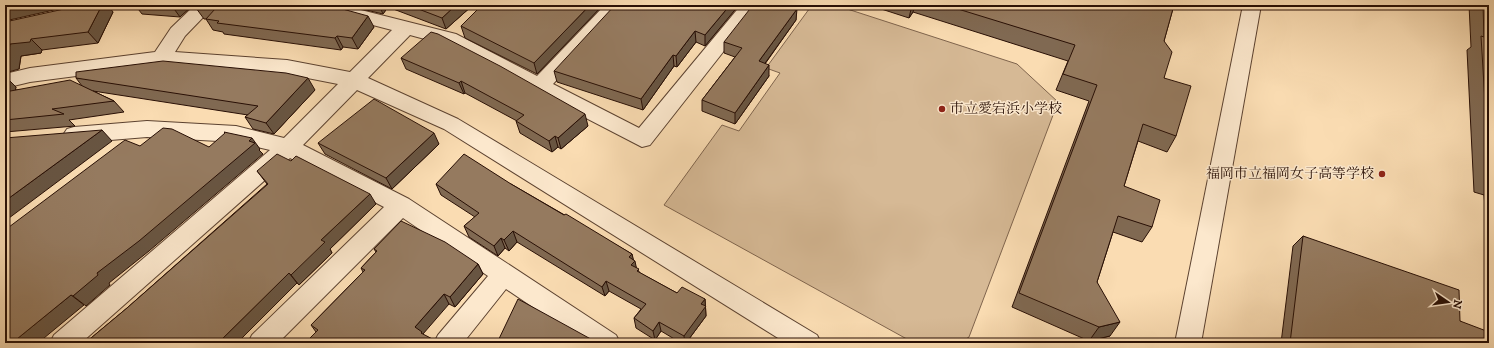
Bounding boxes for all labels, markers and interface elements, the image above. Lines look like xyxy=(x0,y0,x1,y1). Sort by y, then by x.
place label: 市立愛宕浜小学校 xyxy=(950,100,1062,118)
marker: 市立愛宕浜小学校 xyxy=(937,104,947,114)
place label: 福岡市立福岡女子高等学校 xyxy=(1206,165,1374,183)
marker: 福岡市立福岡女子高等学校 xyxy=(1377,169,1387,179)
north arrow xyxy=(1428,282,1468,322)
text: N xyxy=(1449,298,1465,310)

